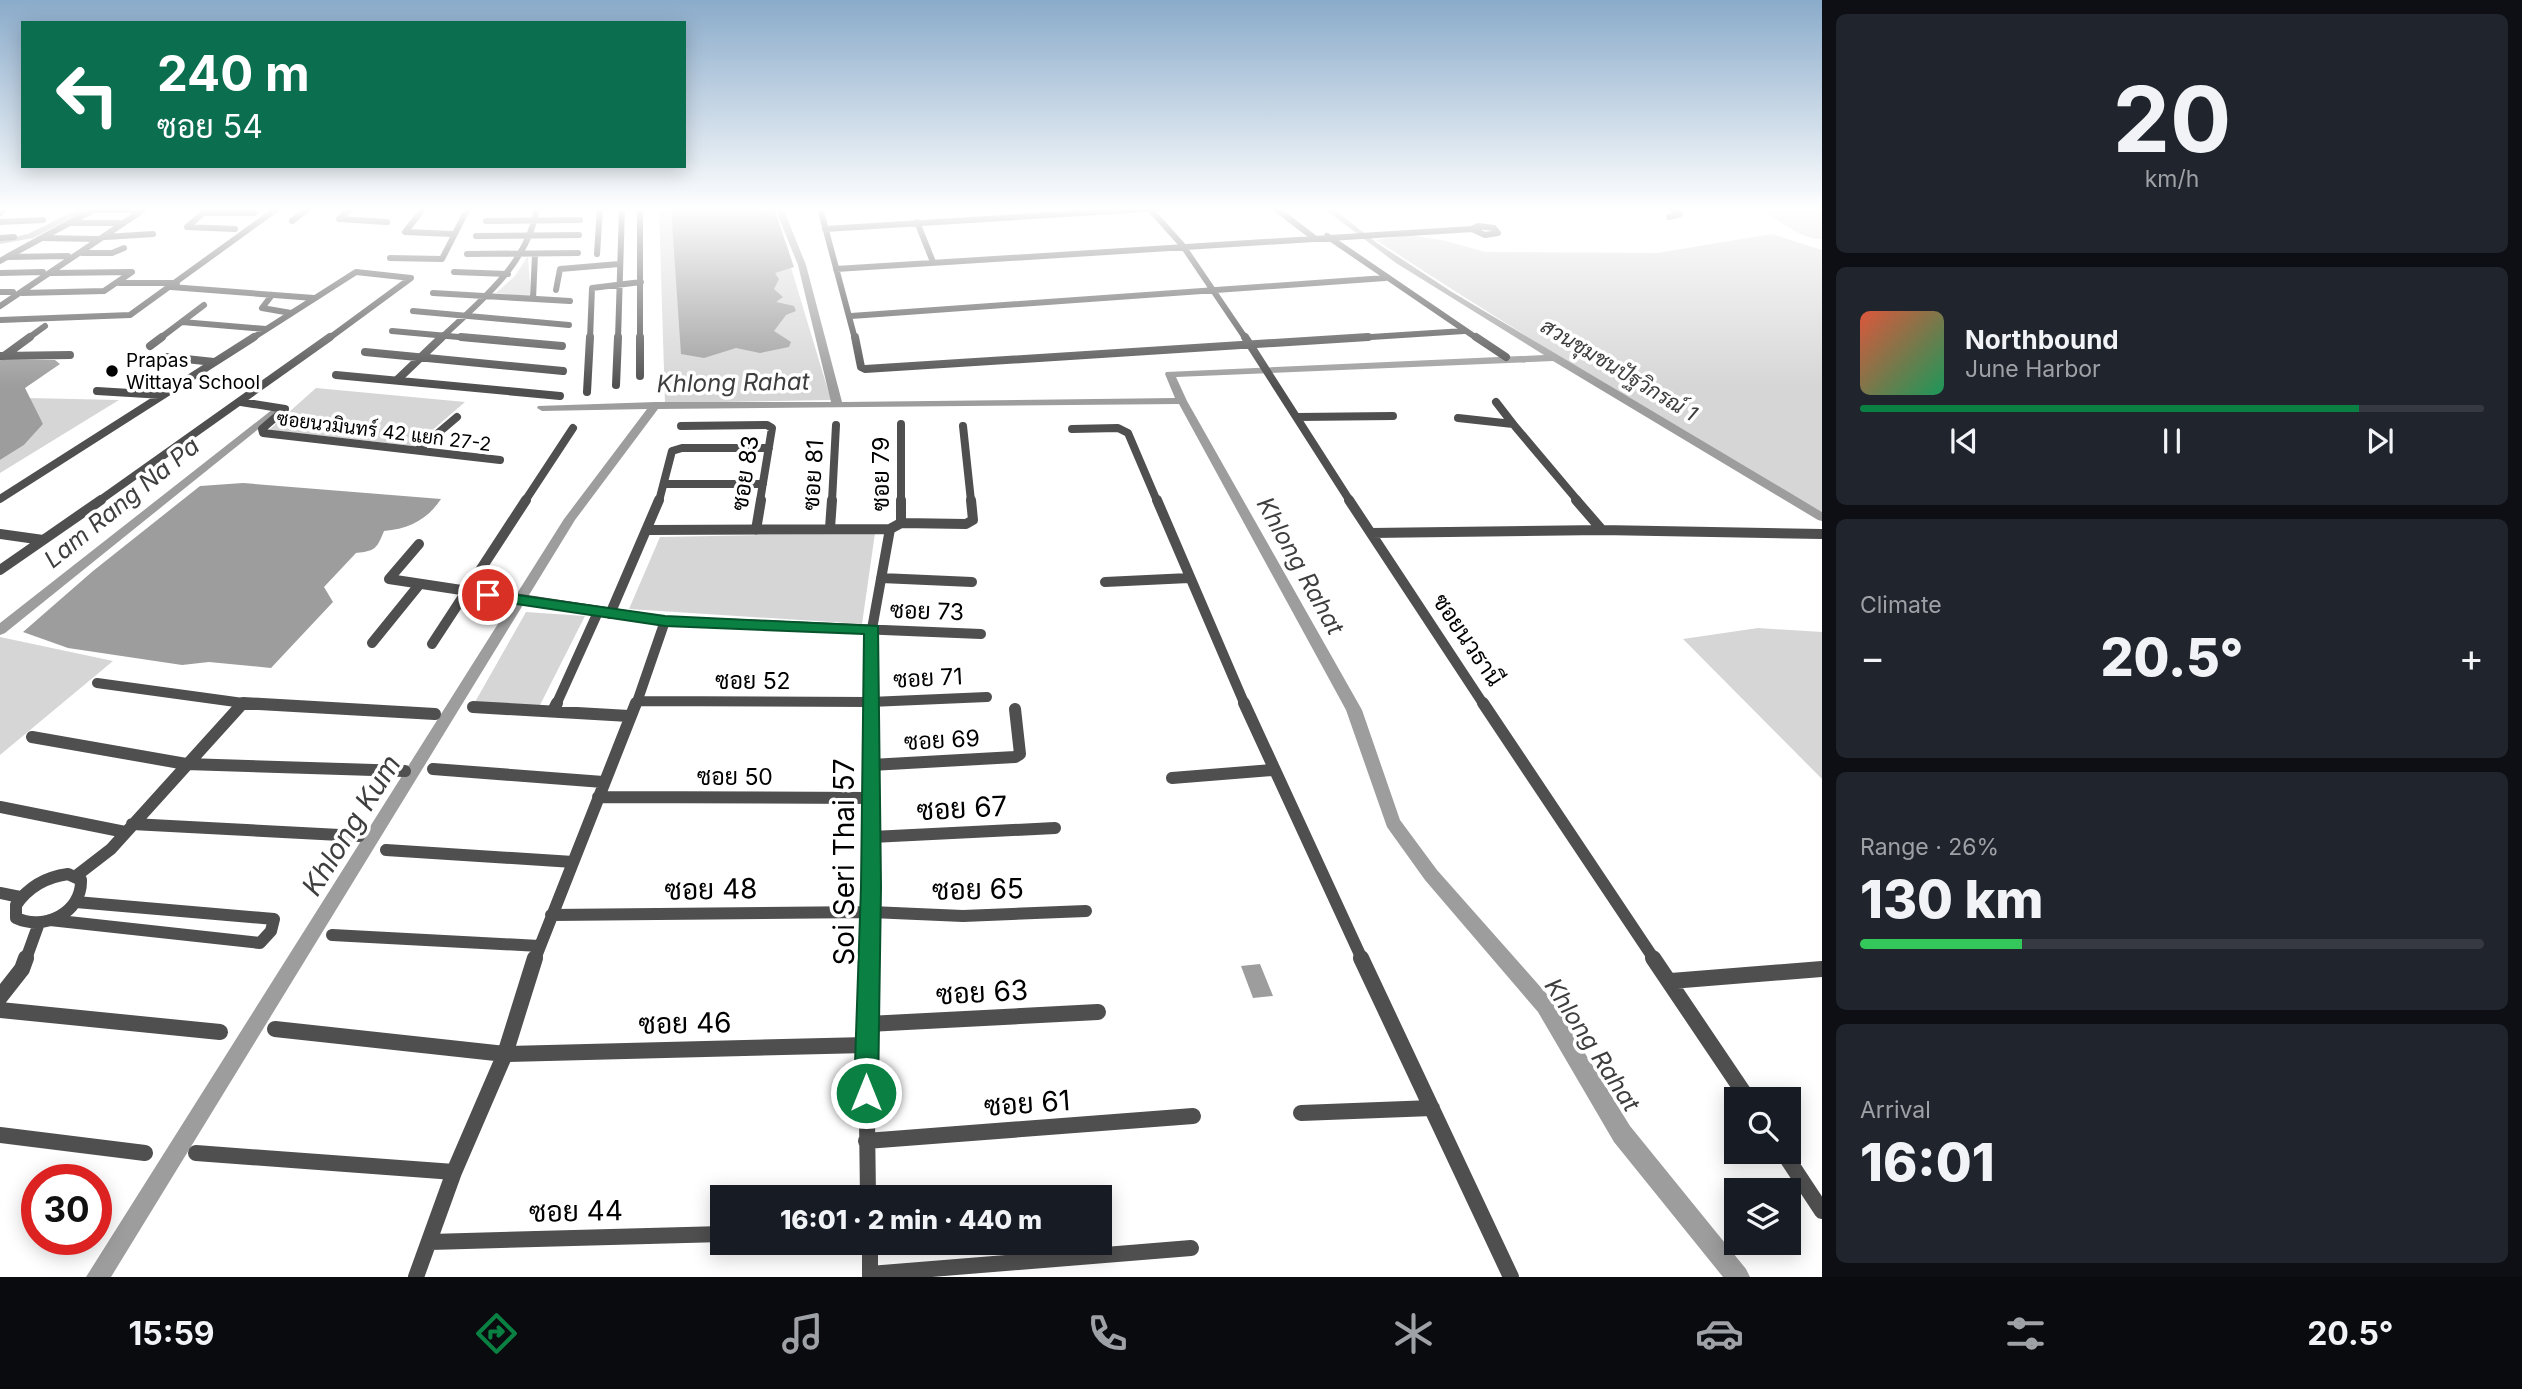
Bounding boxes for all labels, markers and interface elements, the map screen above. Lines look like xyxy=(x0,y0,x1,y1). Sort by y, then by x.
text: 240 m xyxy=(157,44,310,103)
icon: left xyxy=(42,49,133,140)
text: 20 xyxy=(2113,64,2231,174)
text: ซอย 54 xyxy=(157,107,263,146)
text: km/h xyxy=(2145,165,2199,193)
water label: สวนชุมชนปัฐวิกรณ์ 1 xyxy=(1535,312,1703,428)
text: Northbound xyxy=(1965,324,2119,355)
place label: Prapas Wittaya School xyxy=(126,349,260,394)
text: June Harbor xyxy=(1965,355,2101,383)
marker: Prapas Wittaya School xyxy=(104,363,120,379)
water label: Khlong Rahat xyxy=(656,367,811,398)
street label: ซอยนวมินทร์ 42 แยก 27-2 xyxy=(275,406,493,456)
icon: previous xyxy=(1945,422,1983,460)
icon: pause xyxy=(2153,422,2191,460)
icon: next xyxy=(2361,422,2399,460)
water label: Lam Rang Na Pa xyxy=(38,431,205,574)
street label: ซอย 83 xyxy=(725,433,765,513)
street label: ซอย 79 xyxy=(867,437,895,511)
street label: ซอย 81 xyxy=(797,439,829,511)
water label: Khlong Rahat xyxy=(1251,492,1351,641)
pin xyxy=(458,565,518,625)
icon: arrive xyxy=(469,576,507,614)
street label: ซอยนวธานี xyxy=(1427,588,1510,692)
text: Climate xyxy=(1860,591,1942,619)
street label: ซอย 73 xyxy=(889,596,965,626)
text: 20.5° xyxy=(2100,626,2244,689)
text: − xyxy=(1860,634,1885,680)
text: + xyxy=(2459,634,2484,680)
street label: ซอย 71 xyxy=(892,662,964,694)
street label: ซอย 52 xyxy=(715,667,791,695)
street label: ซอย 69 xyxy=(903,724,981,756)
water label: Khlong Kum xyxy=(294,748,408,902)
street label: Soi Seri Thai 57 xyxy=(827,758,861,966)
street label: ซอย 50 xyxy=(697,763,773,791)
street label: ซอย 67 xyxy=(916,789,1008,827)
text: Range · 26% xyxy=(1860,833,1999,861)
text: 130 km xyxy=(1860,868,2044,931)
street label: ซอย 48 xyxy=(664,871,758,907)
street label: ซอย 65 xyxy=(932,871,1024,907)
street label: ซอย 63 xyxy=(935,973,1029,1011)
water label: Khlong Rahat xyxy=(1539,973,1647,1118)
street label: ซอย 46 xyxy=(638,1005,732,1041)
position arrow xyxy=(829,1056,903,1130)
street label: ซอย 61 xyxy=(983,1083,1071,1123)
map controls xyxy=(1724,1087,1801,1255)
button: search xyxy=(1724,1087,1801,1164)
text: Arrival xyxy=(1860,1096,1931,1124)
text: 16:01 xyxy=(1860,1131,1995,1194)
speed limit sign: 30 xyxy=(21,1164,112,1255)
button: layers xyxy=(1724,1178,1801,1255)
street label: ซอย 44 xyxy=(529,1193,623,1229)
text: 16:01 · 2 min · 440 m xyxy=(780,1204,1042,1235)
icon: directions xyxy=(472,1309,521,1358)
icon: music xyxy=(778,1309,827,1358)
icon: phone xyxy=(1083,1309,1132,1358)
icon: climate xyxy=(1389,1309,1438,1358)
icon: car xyxy=(1695,1309,1744,1358)
icon: filters xyxy=(2001,1309,2050,1358)
text: 15:59 xyxy=(128,1314,215,1353)
text: 20.5° xyxy=(2307,1314,2393,1353)

